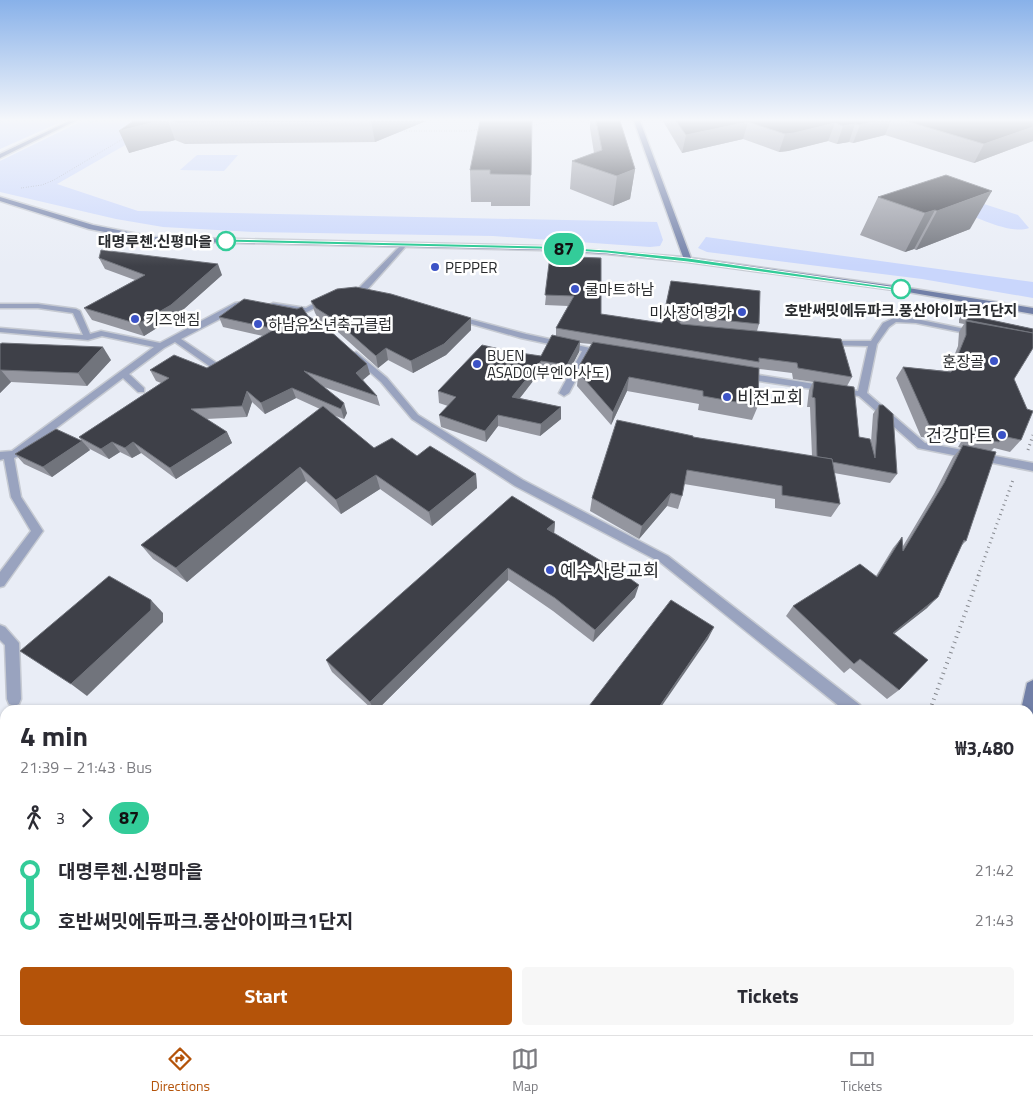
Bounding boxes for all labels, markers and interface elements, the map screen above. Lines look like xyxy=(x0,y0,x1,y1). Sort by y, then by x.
place label: 대명루첸.신평마을 xyxy=(98,230,212,253)
marker: 대명루첸.신평마을 xyxy=(216,231,236,251)
line badge: 87 xyxy=(542,233,586,265)
text: 87 xyxy=(554,235,574,262)
place label: PEPPER xyxy=(445,256,498,279)
marker: PEPPER xyxy=(429,261,441,273)
place label: 쿨마트하남 xyxy=(585,278,654,301)
marker: 호반써밋에듀파크.풍산아이파크1단지 xyxy=(891,279,911,299)
marker: 쿨마트하남 xyxy=(569,283,581,295)
place label: 호반써밋에듀파크.풍산아이파크1단지 xyxy=(784,299,1018,322)
place label: 미사장어명가 xyxy=(649,301,732,324)
marker: 미사장어명가 xyxy=(736,306,748,318)
place label: 키즈앤짐 xyxy=(145,308,200,331)
marker: 키즈앤짐 xyxy=(129,313,141,325)
place label: 하남유소년축구클럽 xyxy=(268,313,392,336)
marker: 하남유소년축구클럽 xyxy=(252,318,264,330)
place label: BUEN ASADO(부엔아사도) xyxy=(487,344,609,384)
place label: 훈장골 xyxy=(943,350,984,373)
marker: 훈장골 xyxy=(988,355,1000,367)
marker: BUEN ASADO(부엔아사도) xyxy=(471,358,483,370)
place label: 비전교회 xyxy=(737,384,803,411)
marker: 비전교회 xyxy=(721,391,733,403)
place label: 건강마트 xyxy=(926,422,992,449)
marker: 건강마트 xyxy=(996,429,1008,441)
place label: 예수사랑교회 xyxy=(560,557,659,584)
marker: 예수사랑교회 xyxy=(544,564,556,576)
text: 4 min xyxy=(20,714,88,757)
text: ₩3,480 xyxy=(955,733,1014,762)
text: 21:39 – 21:43 · Bus xyxy=(20,755,152,779)
icon: walk xyxy=(20,804,48,832)
icon: forward xyxy=(73,804,101,832)
text: 87 xyxy=(119,804,139,831)
text: 3 xyxy=(56,806,65,830)
text: 대명루첸.신평마을 xyxy=(58,856,203,885)
text: 21:42 xyxy=(975,858,1014,882)
text: 호반써밋에듀파크.풍산아이파크1단지 xyxy=(58,906,353,935)
text: 21:43 xyxy=(975,908,1014,932)
button: Start xyxy=(20,967,512,1025)
button: Tickets xyxy=(522,967,1014,1025)
tab: Directions xyxy=(151,1045,210,1096)
tab: Map xyxy=(511,1045,539,1096)
tab: Tickets xyxy=(841,1045,882,1096)

